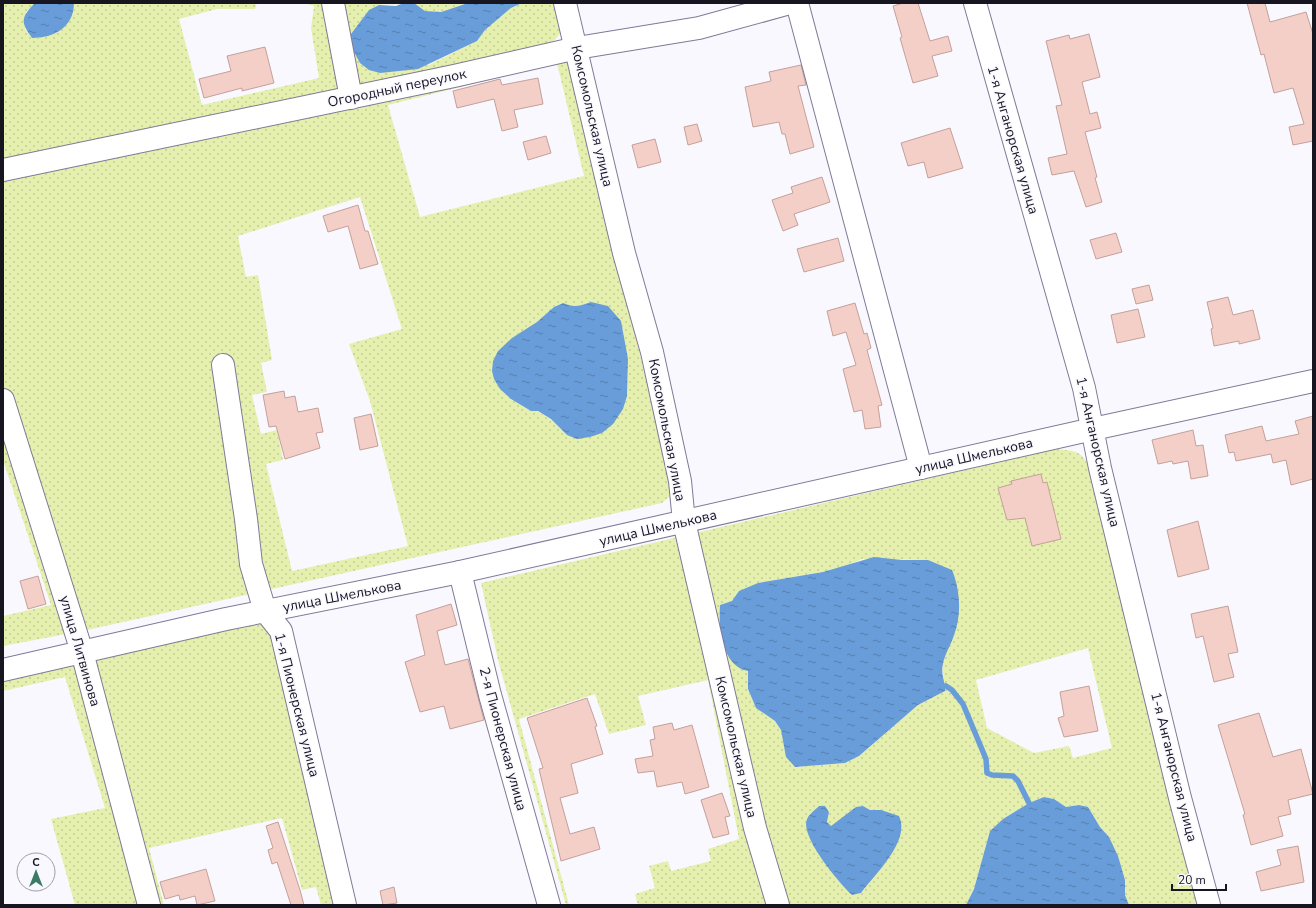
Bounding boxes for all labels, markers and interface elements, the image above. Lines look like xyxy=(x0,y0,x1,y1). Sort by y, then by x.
street label: Комсомольская улица xyxy=(566,43,618,189)
street label: 1-я Анганорская улица xyxy=(983,63,1043,217)
street label: Огородный переулок xyxy=(326,64,469,112)
street label: Комсомольская улица xyxy=(644,357,690,503)
street label: 1-я Анганорская улица xyxy=(1071,375,1125,529)
street label: улица Шмелькова xyxy=(913,433,1035,479)
street label: улица Шмелькова xyxy=(597,505,719,551)
street label: улица Шмелькова xyxy=(281,575,403,617)
street label: улица Литвинова xyxy=(55,593,105,709)
street label: 1-я Пионерская улица xyxy=(270,631,324,779)
street label: 2-я Пионерская улица xyxy=(475,665,531,813)
street label: Комсомольская улица xyxy=(710,674,762,820)
street label: 1-я Анганорская улица xyxy=(1146,690,1202,844)
north arrow xyxy=(16,852,56,892)
text: С xyxy=(32,855,40,870)
scale bar xyxy=(1172,866,1226,892)
text: 20 m xyxy=(1178,872,1206,888)

